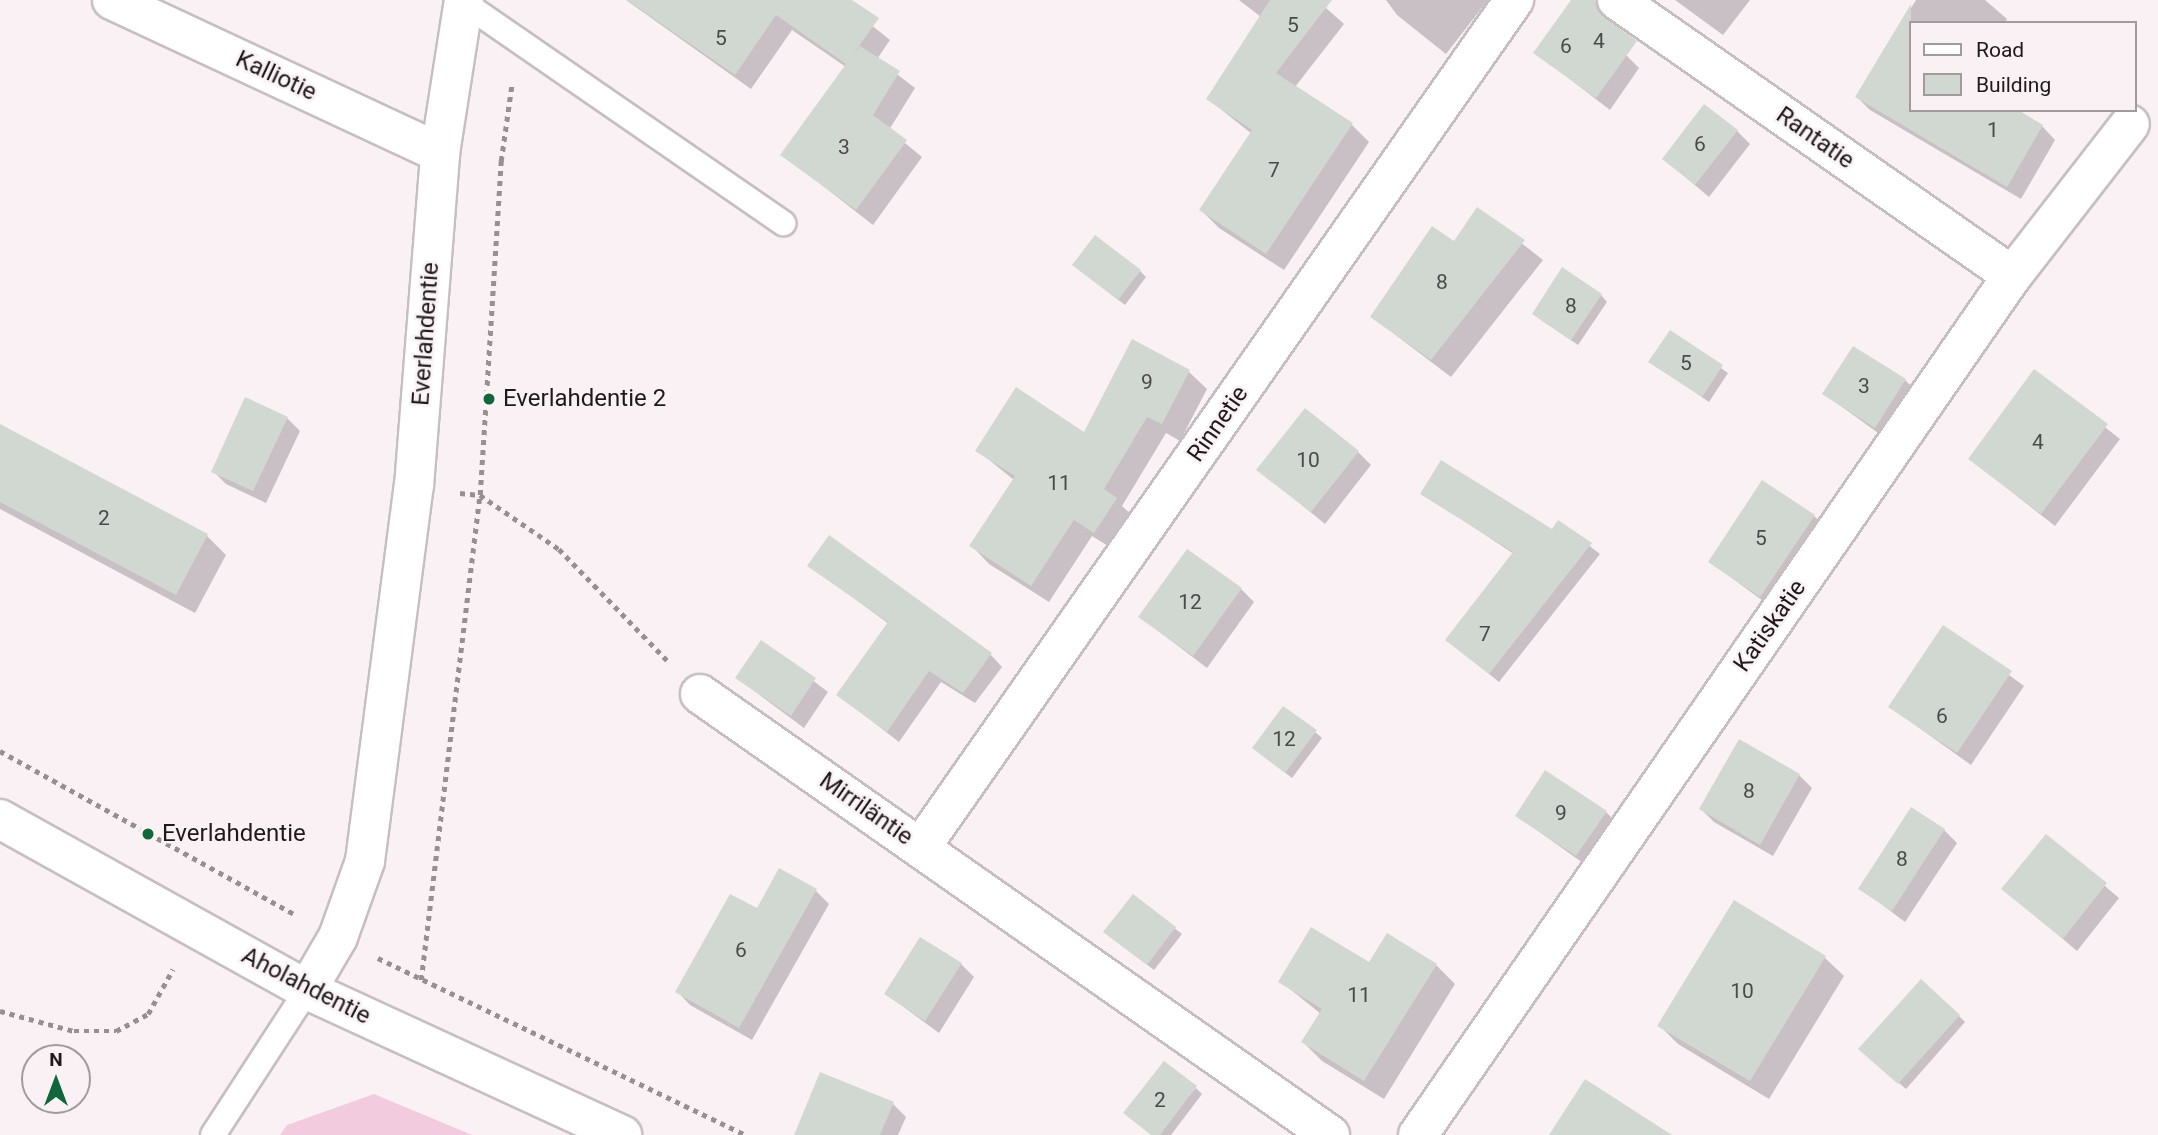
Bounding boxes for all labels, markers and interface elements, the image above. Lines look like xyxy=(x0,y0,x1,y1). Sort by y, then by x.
house number: 5 xyxy=(1287,12,1299,38)
legend xyxy=(1910,21,2137,112)
house number: 5 xyxy=(715,25,727,51)
house number: 4 xyxy=(1593,28,1605,54)
house number: 6 xyxy=(1560,33,1572,59)
text: Road xyxy=(1976,38,2024,62)
street label: Kalliotie xyxy=(231,45,321,107)
text: Building xyxy=(1976,73,2051,97)
street label: Rantatie xyxy=(1771,101,1859,175)
house number: 1 xyxy=(1987,117,1999,143)
house number: 6 xyxy=(1694,131,1706,157)
house number: 3 xyxy=(838,134,850,160)
house number: 7 xyxy=(1268,157,1280,183)
street label: Everlahdentie xyxy=(407,261,445,407)
house number: 8 xyxy=(1436,269,1448,295)
house number: 8 xyxy=(1565,293,1577,319)
house number: 5 xyxy=(1680,350,1692,376)
house number: 9 xyxy=(1141,369,1153,395)
house number: 3 xyxy=(1858,373,1870,399)
street label: Rinnetie xyxy=(1181,380,1255,468)
place label: Everlahdentie 2 xyxy=(503,385,666,413)
marker: Everlahdentie 2 xyxy=(481,391,497,407)
house number: 4 xyxy=(2032,429,2044,455)
house number: 10 xyxy=(1296,447,1320,473)
house number: 11 xyxy=(1047,470,1071,496)
house number: 2 xyxy=(98,505,110,531)
house number: 5 xyxy=(1755,525,1767,551)
street label: Katiskatie xyxy=(1728,574,1812,678)
house number: 12 xyxy=(1178,589,1202,615)
house number: 7 xyxy=(1479,621,1491,647)
house number: 6 xyxy=(1936,703,1948,729)
house number: 12 xyxy=(1272,726,1296,752)
street label: Mirriläntie xyxy=(814,766,918,852)
house number: 8 xyxy=(1743,778,1755,804)
house number: 9 xyxy=(1555,800,1567,826)
place label: Everlahdentie xyxy=(162,820,306,848)
marker: Everlahdentie xyxy=(140,826,156,842)
house number: 8 xyxy=(1896,846,1908,872)
house number: 6 xyxy=(735,937,747,963)
street label: Aholahdentie xyxy=(237,941,375,1031)
house number: 10 xyxy=(1730,978,1754,1004)
house number: 11 xyxy=(1347,982,1371,1008)
north arrow xyxy=(21,1044,91,1114)
text: N xyxy=(49,1048,63,1071)
house number: 2 xyxy=(1154,1087,1166,1113)

